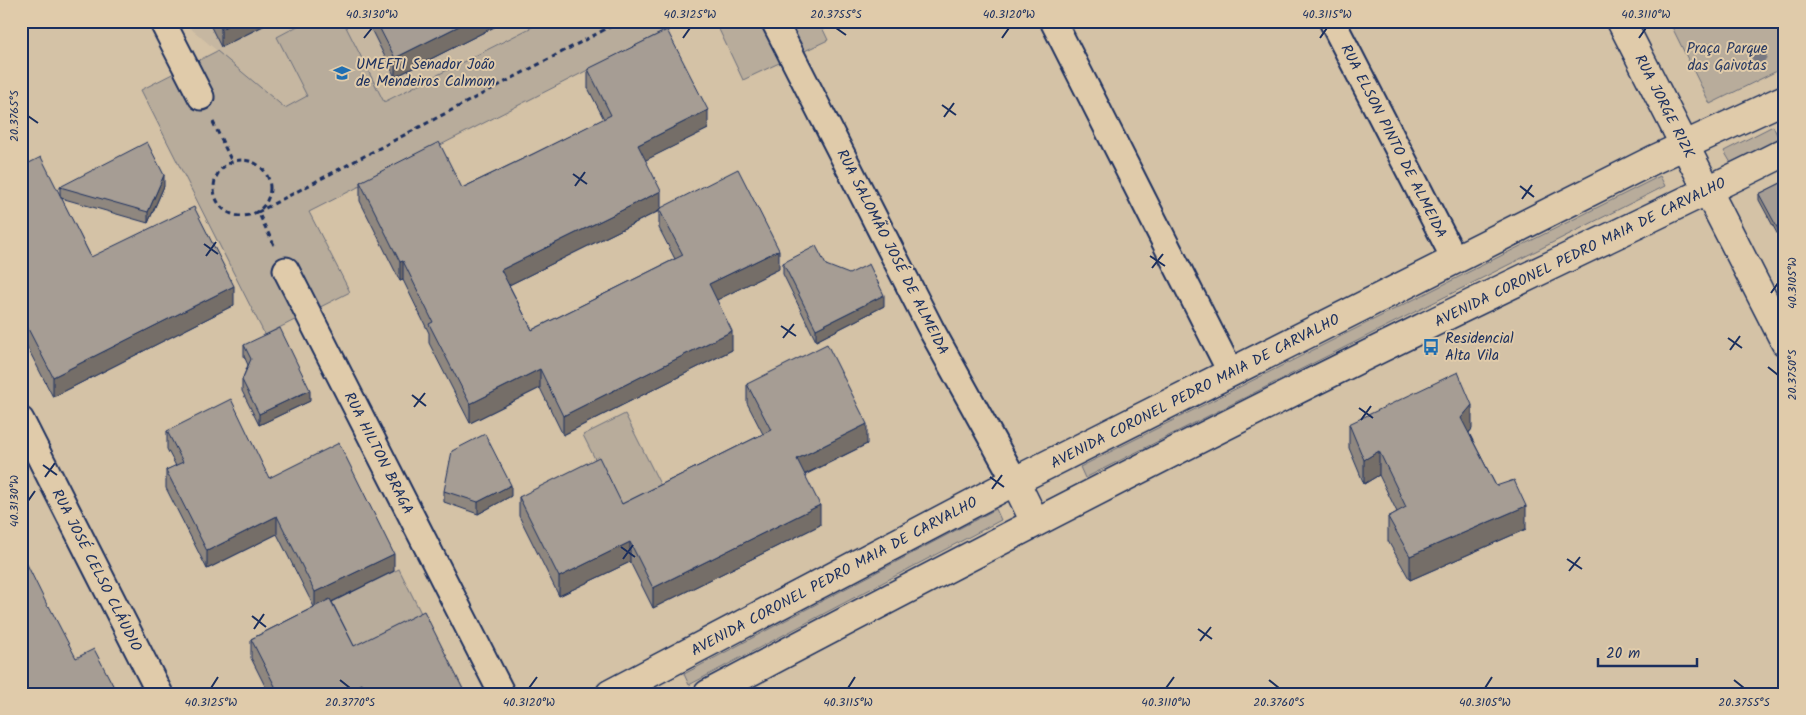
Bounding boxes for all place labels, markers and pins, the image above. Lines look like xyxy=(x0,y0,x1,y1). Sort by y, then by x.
place label: UMEFTI Senador João de Mendeiros Calmom xyxy=(356,53,495,94)
school or university icon: UMEFTI Senador João de Mendeiros Calmom xyxy=(332,63,352,83)
place label: Residencial Alta Vila xyxy=(1445,327,1514,368)
bus stop icon: Residencial Alta Vila xyxy=(1421,337,1441,357)

